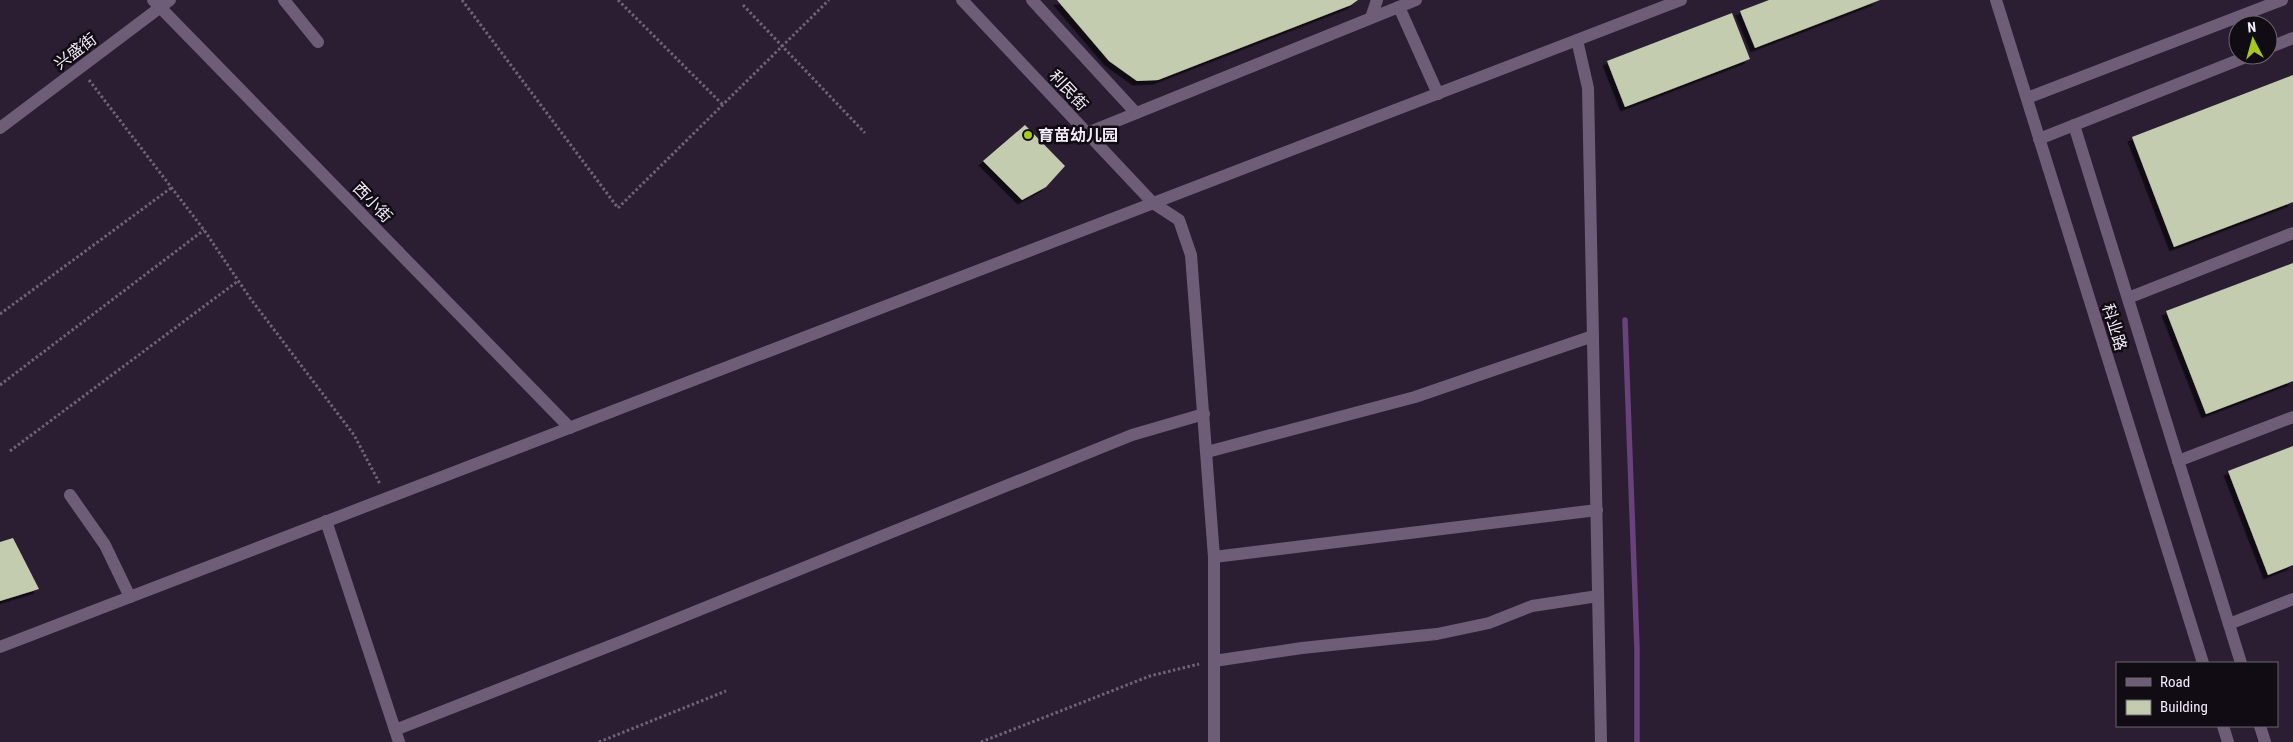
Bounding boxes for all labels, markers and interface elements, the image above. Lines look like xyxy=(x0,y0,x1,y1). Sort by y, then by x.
north arrow xyxy=(2228,15,2278,65)
text: N xyxy=(2247,19,2257,35)
street label: 兴盛街 xyxy=(50,29,100,73)
street label: 利民街 xyxy=(1045,66,1092,114)
place label: 育苗幼儿园 xyxy=(1038,126,1118,145)
marker: 育苗幼儿园 xyxy=(1022,129,1034,141)
street label: 西小街 xyxy=(349,178,396,226)
street label: 科业路 xyxy=(2098,301,2131,353)
legend xyxy=(2116,662,2278,727)
text: Road xyxy=(2160,673,2190,691)
text: Building xyxy=(2160,698,2208,716)

